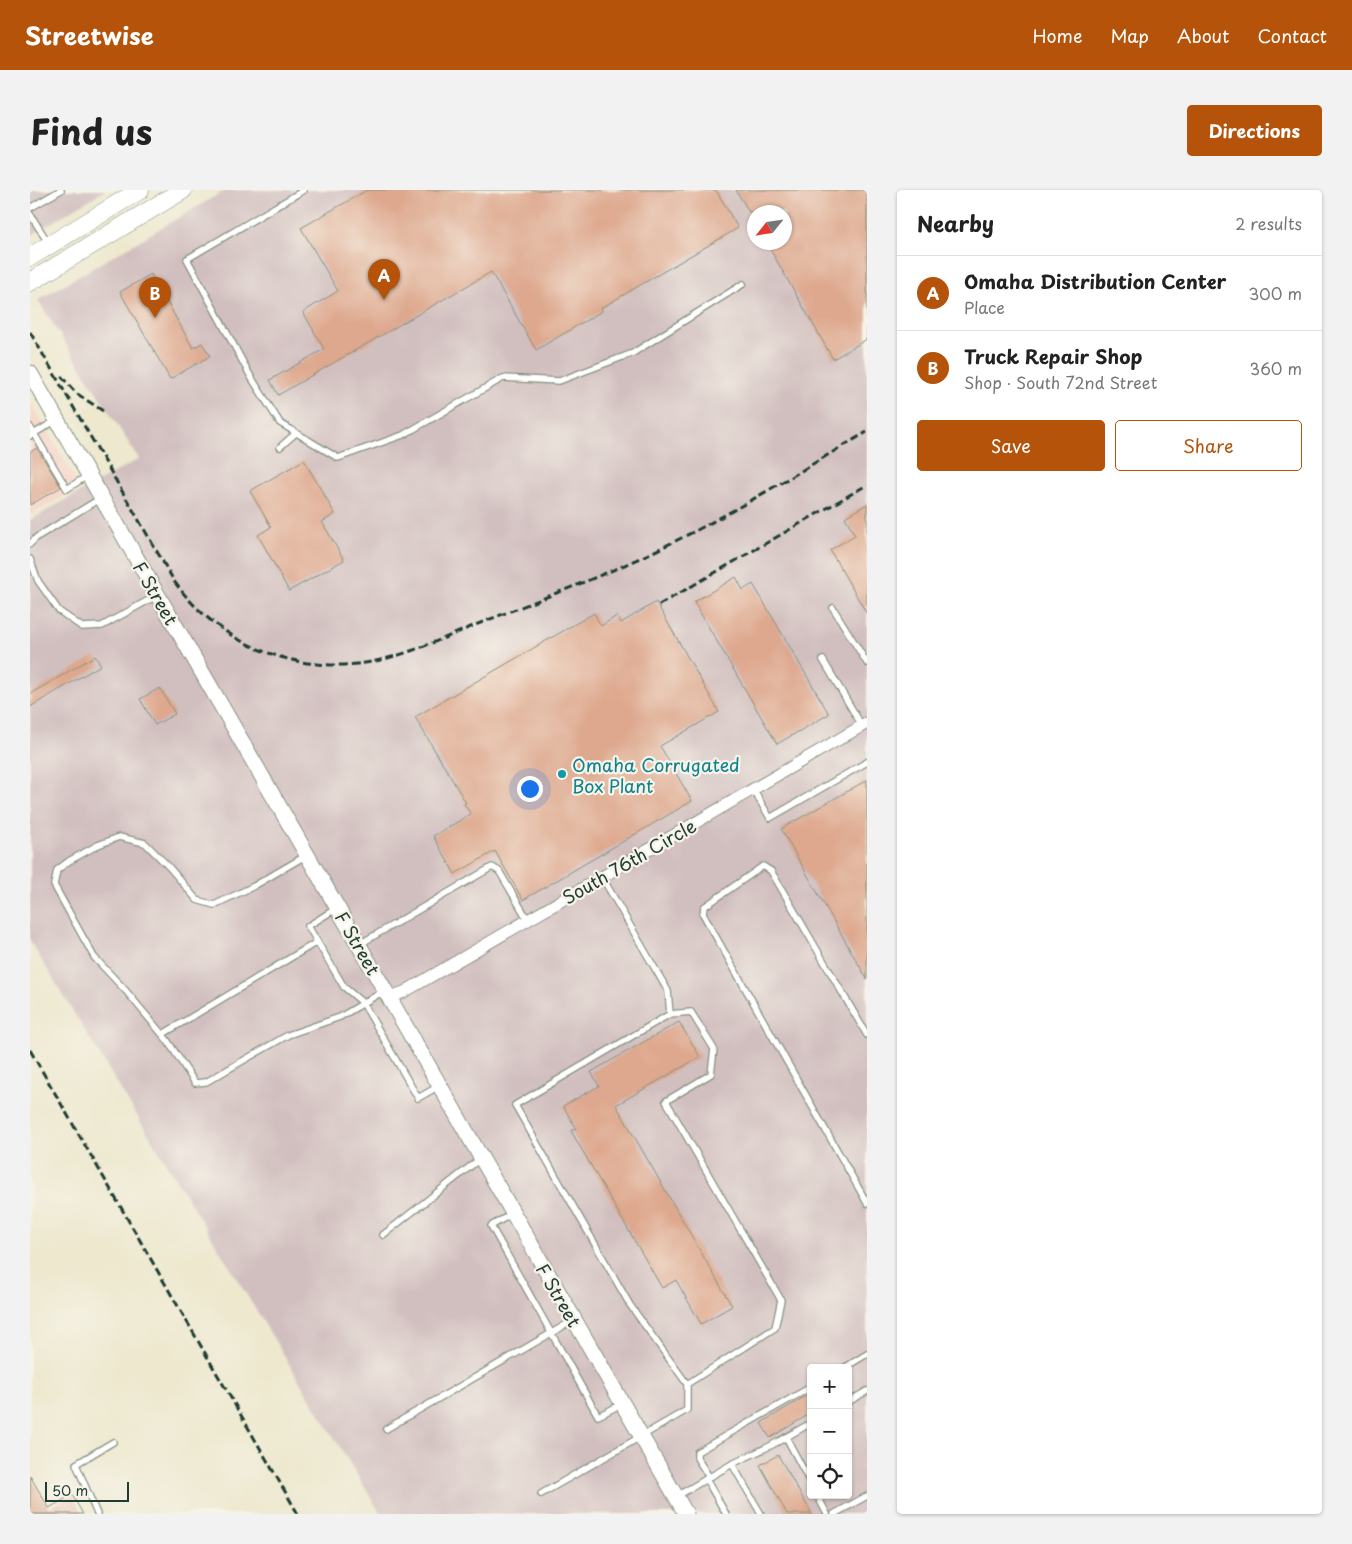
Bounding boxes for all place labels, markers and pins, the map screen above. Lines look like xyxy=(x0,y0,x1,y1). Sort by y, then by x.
pin: A xyxy=(368,259,400,300)
pin: B xyxy=(139,277,171,318)
place label: Omaha Corrugated Box Plant xyxy=(572,751,740,799)
marker: Omaha Corrugated Box Plant xyxy=(556,768,568,780)

